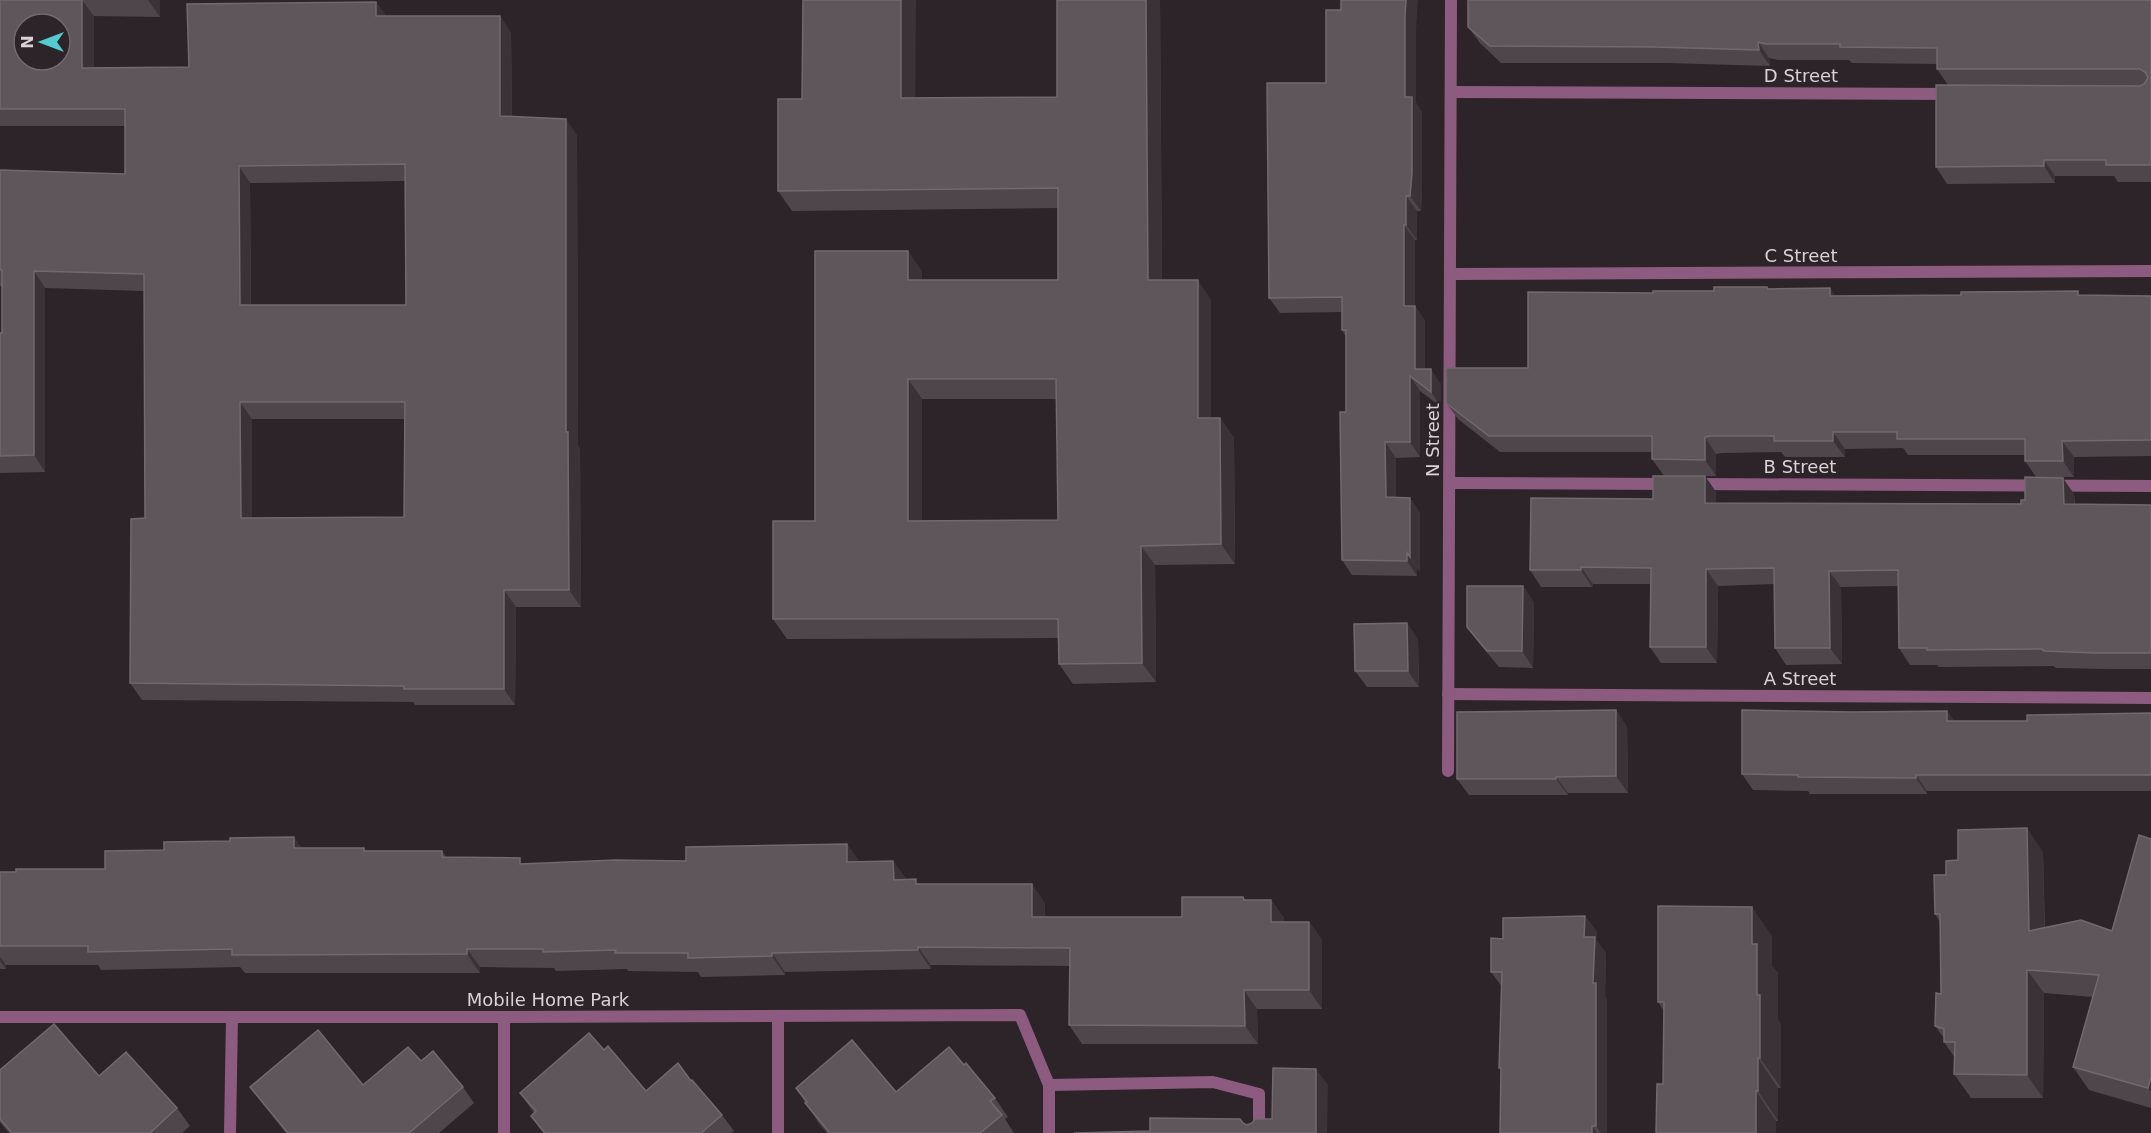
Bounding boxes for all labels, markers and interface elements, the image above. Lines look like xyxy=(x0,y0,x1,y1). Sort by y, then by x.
north arrow xyxy=(12,12,72,72)
text: N xyxy=(18,35,37,49)
street label: D Street xyxy=(1764,65,1838,86)
street label: C Street xyxy=(1765,245,1837,266)
street label: N Street xyxy=(1422,403,1443,477)
street label: B Street xyxy=(1764,456,1836,477)
street label: A Street xyxy=(1764,668,1836,689)
street label: Mobile Home Park xyxy=(467,989,630,1010)

